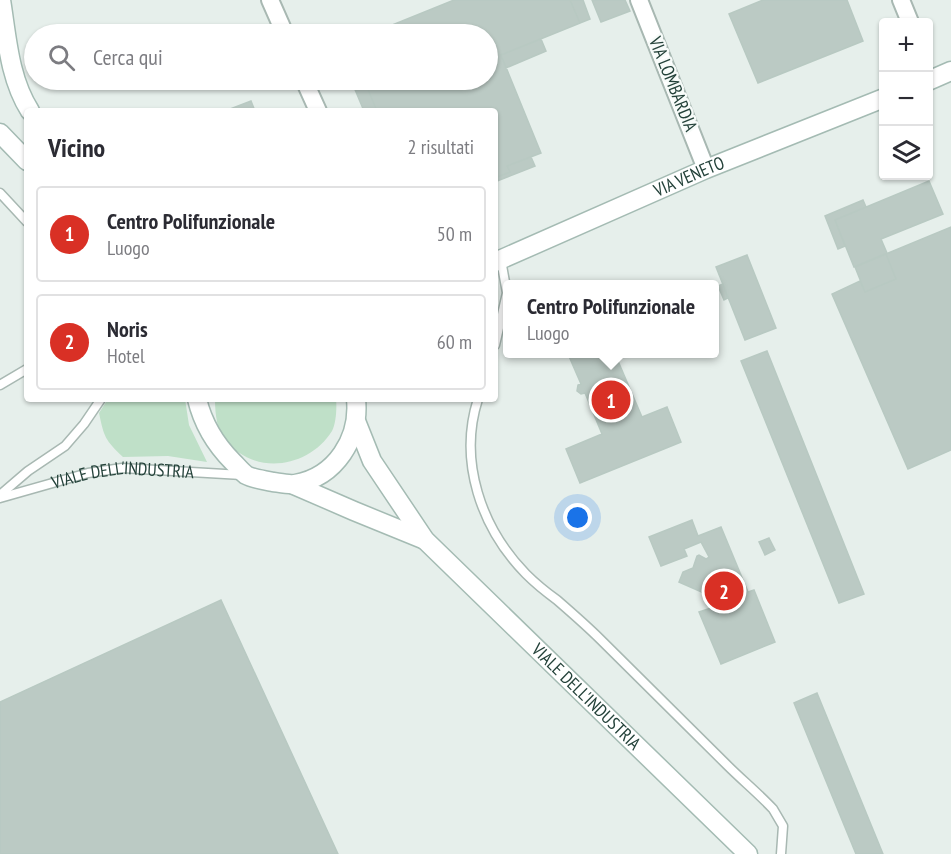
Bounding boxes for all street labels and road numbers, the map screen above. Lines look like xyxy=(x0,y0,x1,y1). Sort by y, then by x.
street label: VIA LOMBARDIA xyxy=(644,32,703,135)
street label: VIA VENETO xyxy=(649,151,728,202)
street label: VIALE DELL'INDUSTRIA xyxy=(48,456,195,494)
street label: VIALE DELL'INDUSTRIA xyxy=(526,637,646,755)

